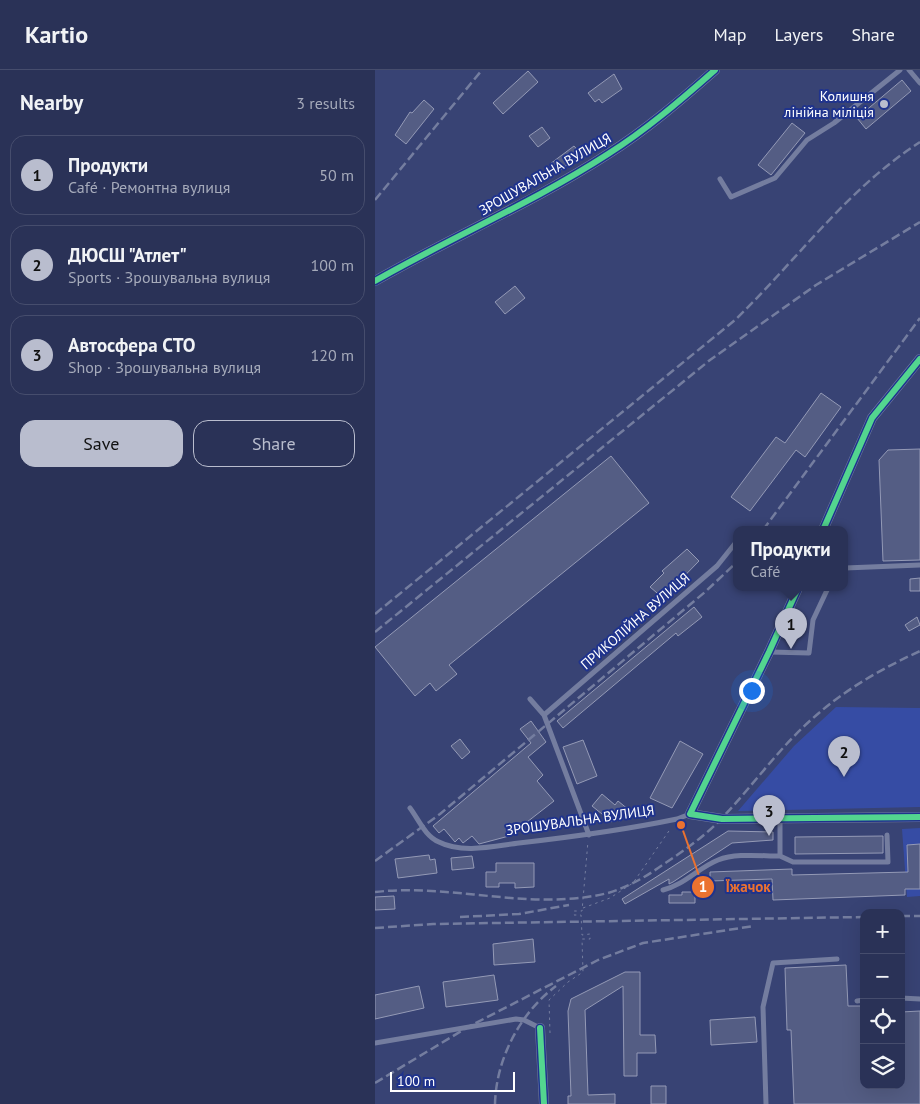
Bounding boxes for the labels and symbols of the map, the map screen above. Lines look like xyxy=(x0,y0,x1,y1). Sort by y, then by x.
place label: Колишня лінійна міліція xyxy=(783,87,874,121)
marker: Колишня лінійна міліція xyxy=(878,98,890,110)
street label: ЗРОШУВАЛЬНА ВУЛИЦЯ xyxy=(476,129,614,219)
street label: ПРИКОЛІЙНА ВУЛИЦЯ xyxy=(577,569,693,673)
pin: 1 xyxy=(775,608,807,649)
your location xyxy=(739,678,765,704)
pin: 2 xyxy=(828,736,860,777)
pin: 3 xyxy=(753,795,785,836)
street label: ЗРОШУВАЛЬНА ВУЛИЦЯ xyxy=(505,801,655,839)
callout: Їжачок xyxy=(690,872,780,902)
text: 1 xyxy=(699,877,707,896)
text: Їжачок xyxy=(725,877,771,896)
scale bar xyxy=(390,1069,515,1092)

